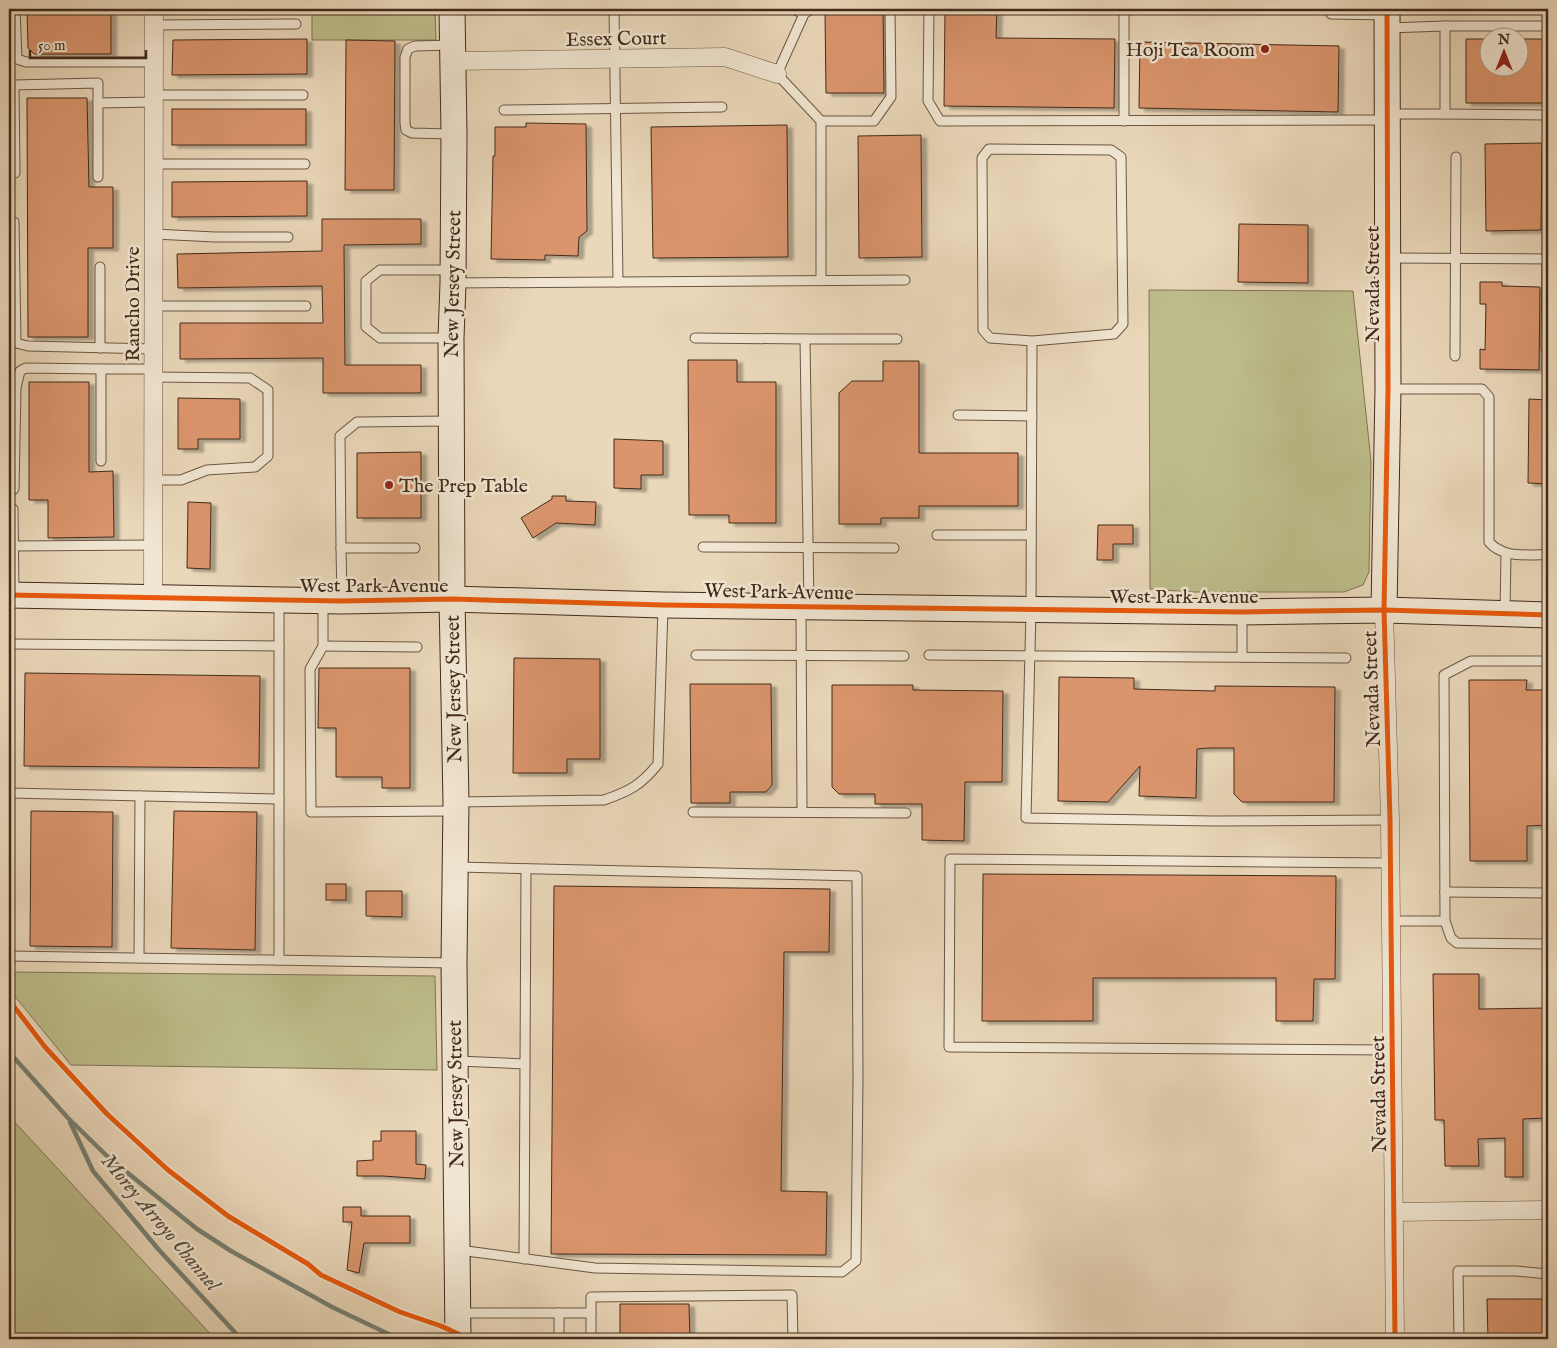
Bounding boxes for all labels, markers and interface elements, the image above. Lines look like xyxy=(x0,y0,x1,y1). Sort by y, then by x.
street label: Essex Court xyxy=(565,26,667,53)
scale bar xyxy=(30,28,146,60)
north arrow xyxy=(1480,28,1530,78)
text: N xyxy=(1497,31,1510,49)
text: 50 m xyxy=(38,36,66,55)
place label: Hoji Tea Room xyxy=(1126,38,1255,63)
marker: Hoji Tea Room xyxy=(1259,43,1271,55)
street label: New Jersey Street xyxy=(440,210,467,358)
street label: Nevada Street xyxy=(1361,225,1386,342)
street label: Rancho Drive xyxy=(121,246,146,362)
place label: The Prep Table xyxy=(399,474,528,499)
marker: The Prep Table xyxy=(383,479,395,491)
street label: West Park Avenue xyxy=(299,574,449,599)
street label: West Park Avenue xyxy=(704,579,854,606)
street label: West Park Avenue xyxy=(1109,585,1259,610)
street label: New Jersey Street xyxy=(441,615,468,763)
street label: Nevada Street xyxy=(1358,630,1387,748)
street label: New Jersey Street xyxy=(443,1020,470,1168)
street label: Nevada Street xyxy=(1366,1035,1393,1153)
water label: Morey Arroyo Channel xyxy=(94,1149,227,1299)

